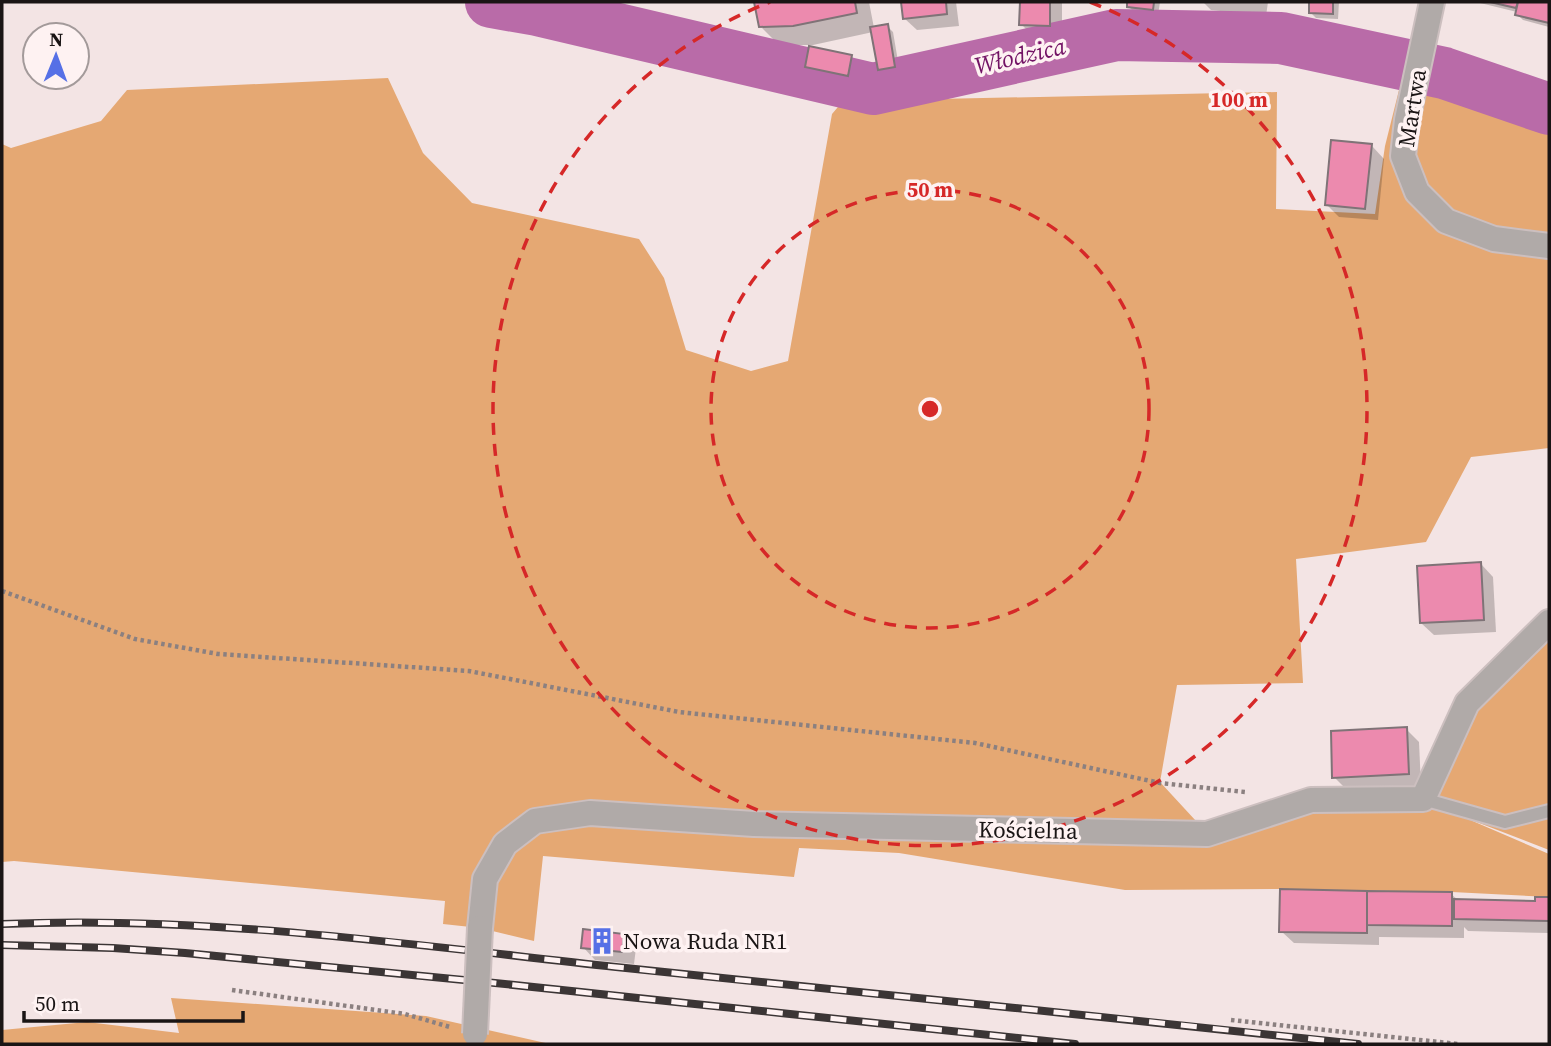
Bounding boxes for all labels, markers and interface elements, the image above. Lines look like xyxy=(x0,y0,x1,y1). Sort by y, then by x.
north arrow xyxy=(21,21,91,91)
text: N xyxy=(49,26,64,52)
water label: Włodzica xyxy=(971,29,1069,82)
street label: Martwa xyxy=(1390,66,1434,149)
text: 100 m xyxy=(1210,85,1268,114)
text: 50 m xyxy=(907,175,953,204)
centre of rings xyxy=(918,397,942,421)
street label: Kościelna xyxy=(978,813,1078,847)
place label: Nowa Ruda NR1 xyxy=(623,925,787,957)
building icon: Nowa Ruda NR1 xyxy=(587,926,617,956)
scale bar xyxy=(24,979,243,1023)
text: 50 m xyxy=(35,989,80,1018)

